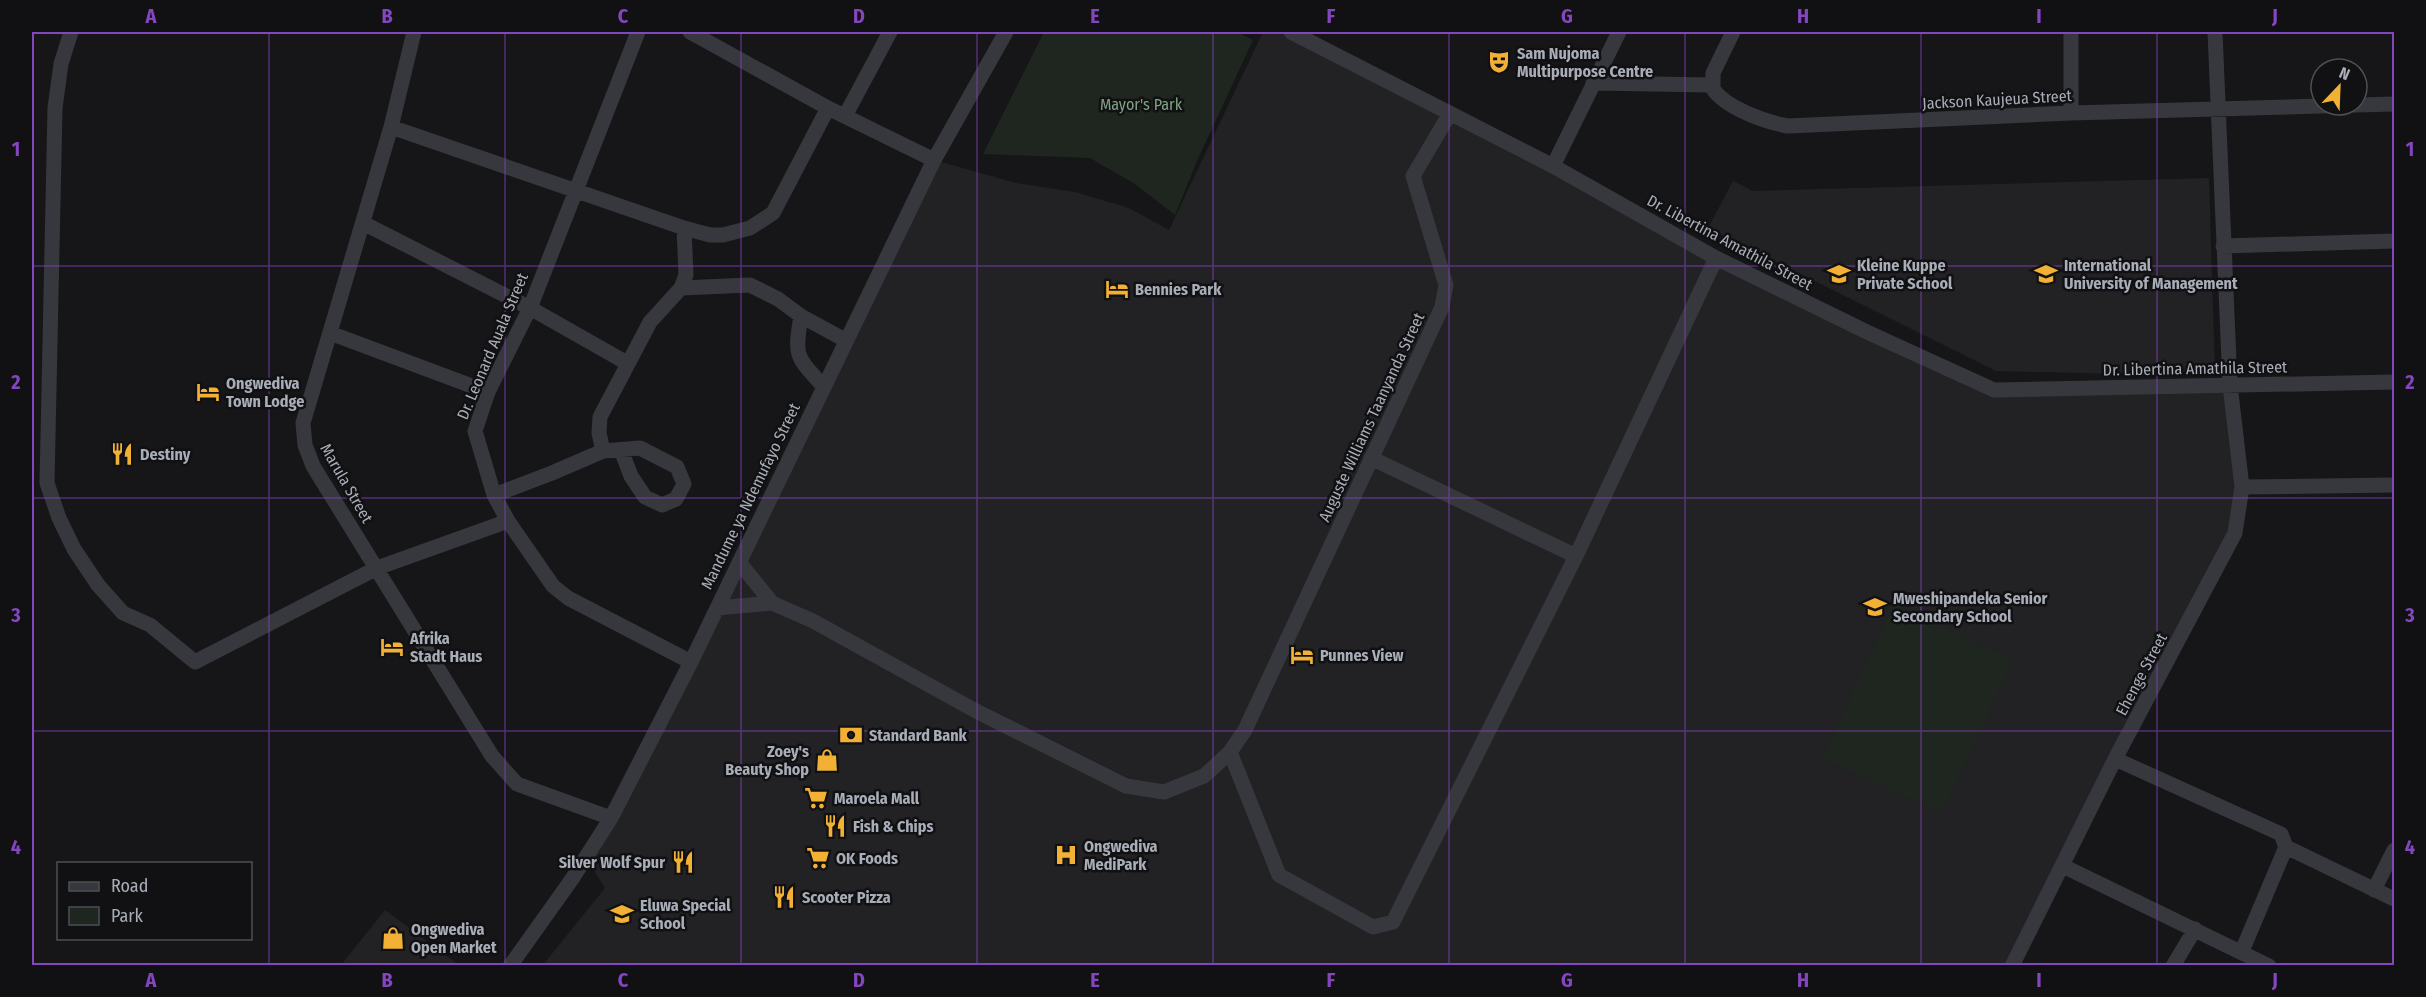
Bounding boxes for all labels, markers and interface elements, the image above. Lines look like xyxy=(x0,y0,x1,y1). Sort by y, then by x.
text: A xyxy=(145,4,158,28)
text: B xyxy=(381,4,393,28)
text: C xyxy=(618,4,629,28)
text: D xyxy=(853,4,865,28)
text: E xyxy=(1090,4,1100,28)
text: F xyxy=(1327,4,1336,28)
text: G xyxy=(1561,4,1573,28)
text: H xyxy=(1797,4,1809,28)
text: I xyxy=(2036,4,2042,28)
text: J xyxy=(2271,4,2278,28)
place label: Sam Nujoma Multipurpose Centre xyxy=(1517,44,1653,81)
theatre icon: Sam Nujoma Multipurpose Centre xyxy=(1486,49,1512,75)
north arrow xyxy=(2309,57,2369,117)
text: N xyxy=(2337,63,2353,84)
street label: Jackson Kaujeua Street xyxy=(1922,86,2073,113)
park label: Mayor's Park xyxy=(1100,95,1183,114)
text: 1 xyxy=(12,137,20,161)
text: 1 xyxy=(2406,137,2414,161)
street label: Dr. Libertina Amathila Street xyxy=(1644,191,1816,295)
place label: Kleine Kuppe Private School xyxy=(1857,256,1953,293)
place label: International University of Management xyxy=(2064,256,2238,293)
school or university icon: Kleine Kuppe Private School xyxy=(1826,261,1852,287)
school or university icon: International University of Management xyxy=(2033,261,2059,287)
street label: Dr. Leonard Auala Street xyxy=(453,269,532,422)
hotel icon: Bennies Park xyxy=(1104,276,1130,302)
place label: Bennies Park xyxy=(1135,280,1222,299)
street label: Auguste Williams Taanyanda Street xyxy=(1315,309,1429,525)
street label: Dr. Libertina Amathila Street xyxy=(2103,357,2288,380)
text: 2 xyxy=(10,370,21,394)
text: 2 xyxy=(2404,370,2415,394)
place label: Ongwediva Town Lodge xyxy=(226,374,304,411)
hotel icon: Ongwediva Town Lodge xyxy=(195,379,221,405)
street label: Mandume ya Ndemufayo Street xyxy=(697,399,804,592)
street label: Marula Street xyxy=(316,440,377,527)
restaurant icon: Destiny xyxy=(109,441,135,467)
place label: Destiny xyxy=(140,445,191,464)
place label: Mweshipandeka Senior Secondary School xyxy=(1893,589,2048,626)
school or university icon: Mweshipandeka Senior Secondary School xyxy=(1862,594,1888,620)
text: 3 xyxy=(10,603,21,627)
text: 3 xyxy=(2404,603,2415,627)
place label: Afrika Stadt Haus xyxy=(409,629,482,666)
street label: Ehenge Street xyxy=(2112,629,2171,719)
hotel icon: Afrika Stadt Haus xyxy=(379,634,405,660)
hotel icon: Punnes View xyxy=(1289,642,1315,668)
place label: Punnes View xyxy=(1320,646,1404,665)
bank icon: Standard Bank xyxy=(838,722,864,748)
place label: Standard Bank xyxy=(869,726,968,745)
place label: Zoey's Beauty Shop xyxy=(725,742,809,779)
shop icon: Zoey's Beauty Shop xyxy=(814,747,840,773)
supermarket icon: Maroela Mall xyxy=(803,785,829,811)
place label: Maroela Mall xyxy=(834,789,920,808)
restaurant icon: Fish & Chips xyxy=(822,813,848,839)
place label: Fish & Chips xyxy=(853,817,933,836)
text: 4 xyxy=(11,835,21,859)
text: 4 xyxy=(2405,835,2415,859)
place label: Ongwediva MediPark xyxy=(1084,837,1158,874)
hospital icon: Ongwediva MediPark xyxy=(1053,842,1079,868)
supermarket icon: OK Foods xyxy=(805,845,831,871)
restaurant icon: Silver Wolf Spur xyxy=(670,849,696,875)
place label: OK Foods xyxy=(836,849,898,868)
place label: Silver Wolf Spur xyxy=(559,853,665,872)
legend xyxy=(57,862,252,940)
text: Road xyxy=(111,875,148,897)
restaurant icon: Scooter Pizza xyxy=(771,884,797,910)
place label: Scooter Pizza xyxy=(802,888,891,907)
place label: Eluwa Special School xyxy=(640,896,731,933)
school or university icon: Eluwa Special School xyxy=(609,901,635,927)
text: Park xyxy=(111,905,144,927)
place label: Ongwediva Open Market xyxy=(411,920,497,957)
shop icon: Ongwediva Open Market xyxy=(380,925,406,951)
text: A xyxy=(145,968,158,992)
text: B xyxy=(381,968,393,992)
text: C xyxy=(618,968,629,992)
text: D xyxy=(853,968,865,992)
text: E xyxy=(1090,968,1100,992)
text: F xyxy=(1327,968,1336,992)
text: G xyxy=(1561,968,1573,992)
text: H xyxy=(1797,968,1809,992)
text: I xyxy=(2036,968,2042,992)
text: J xyxy=(2271,968,2278,992)

